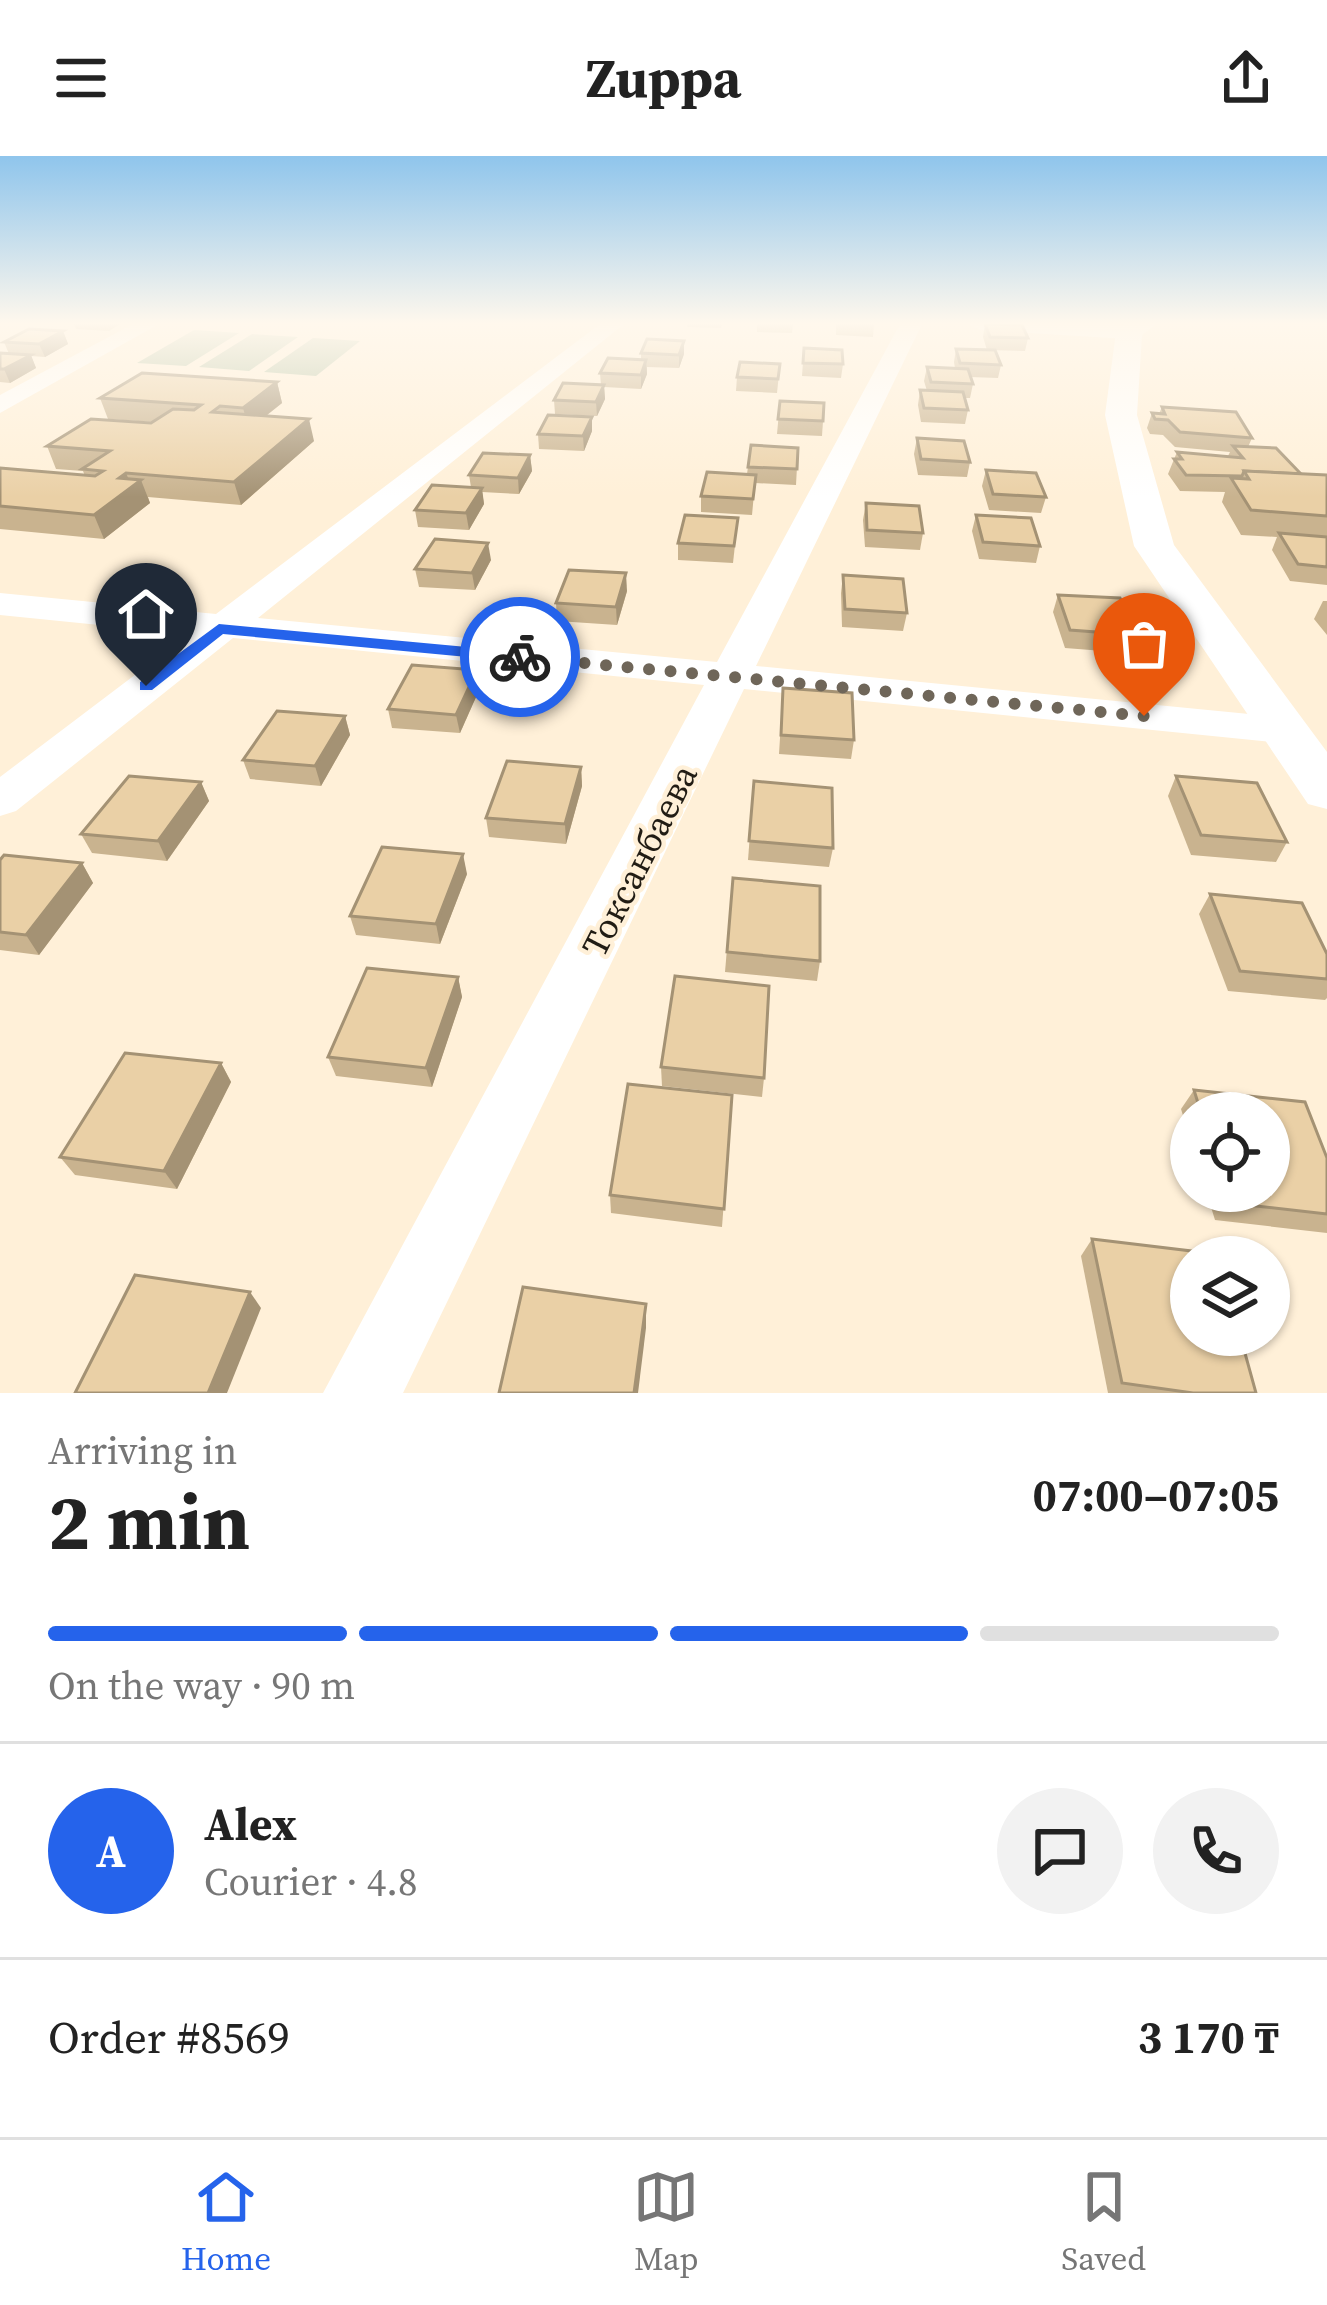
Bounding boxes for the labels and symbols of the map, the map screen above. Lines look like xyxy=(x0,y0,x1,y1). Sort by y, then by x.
pin xyxy=(95,563,197,686)
pin xyxy=(1093,593,1195,716)
courier xyxy=(460,597,580,717)
street label: Токсанбаева xyxy=(570,755,709,965)

